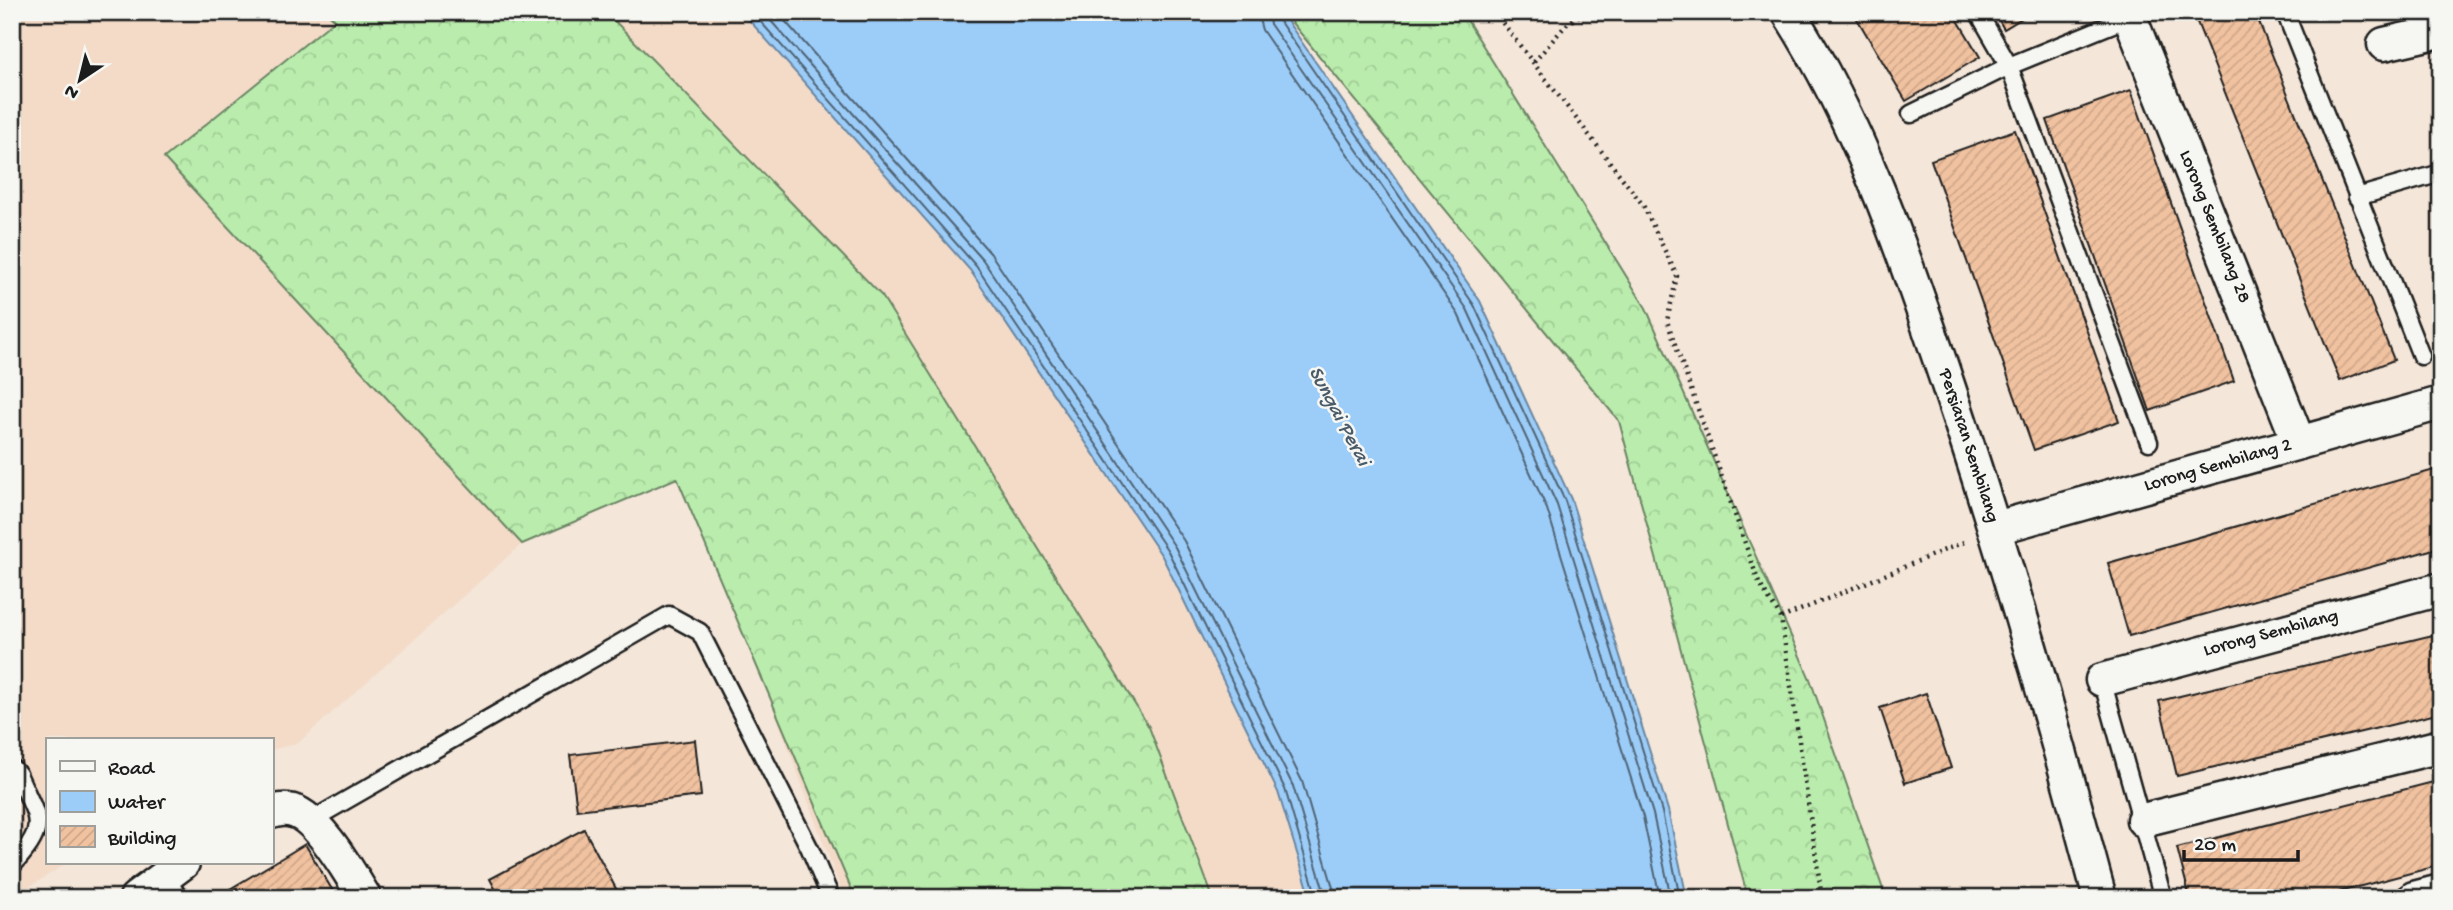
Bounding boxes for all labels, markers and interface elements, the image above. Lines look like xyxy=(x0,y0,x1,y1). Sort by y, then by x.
north arrow xyxy=(46,46,116,116)
text: N xyxy=(61,78,84,104)
street label: Lorong Sembilang 28 xyxy=(2173,147,2255,307)
water label: Sungai Perai xyxy=(1301,363,1376,473)
street label: Persiaran Sembilang xyxy=(1932,365,2004,526)
street label: Lorong Sembilang 2 xyxy=(2142,434,2294,498)
street label: Lorong Sembilang xyxy=(2201,605,2341,663)
legend xyxy=(46,738,273,864)
text: Road xyxy=(108,758,156,783)
text: Water xyxy=(108,792,166,817)
scale bar xyxy=(2184,819,2297,863)
text: Building xyxy=(107,828,177,853)
text: 20 m xyxy=(2194,834,2236,859)

